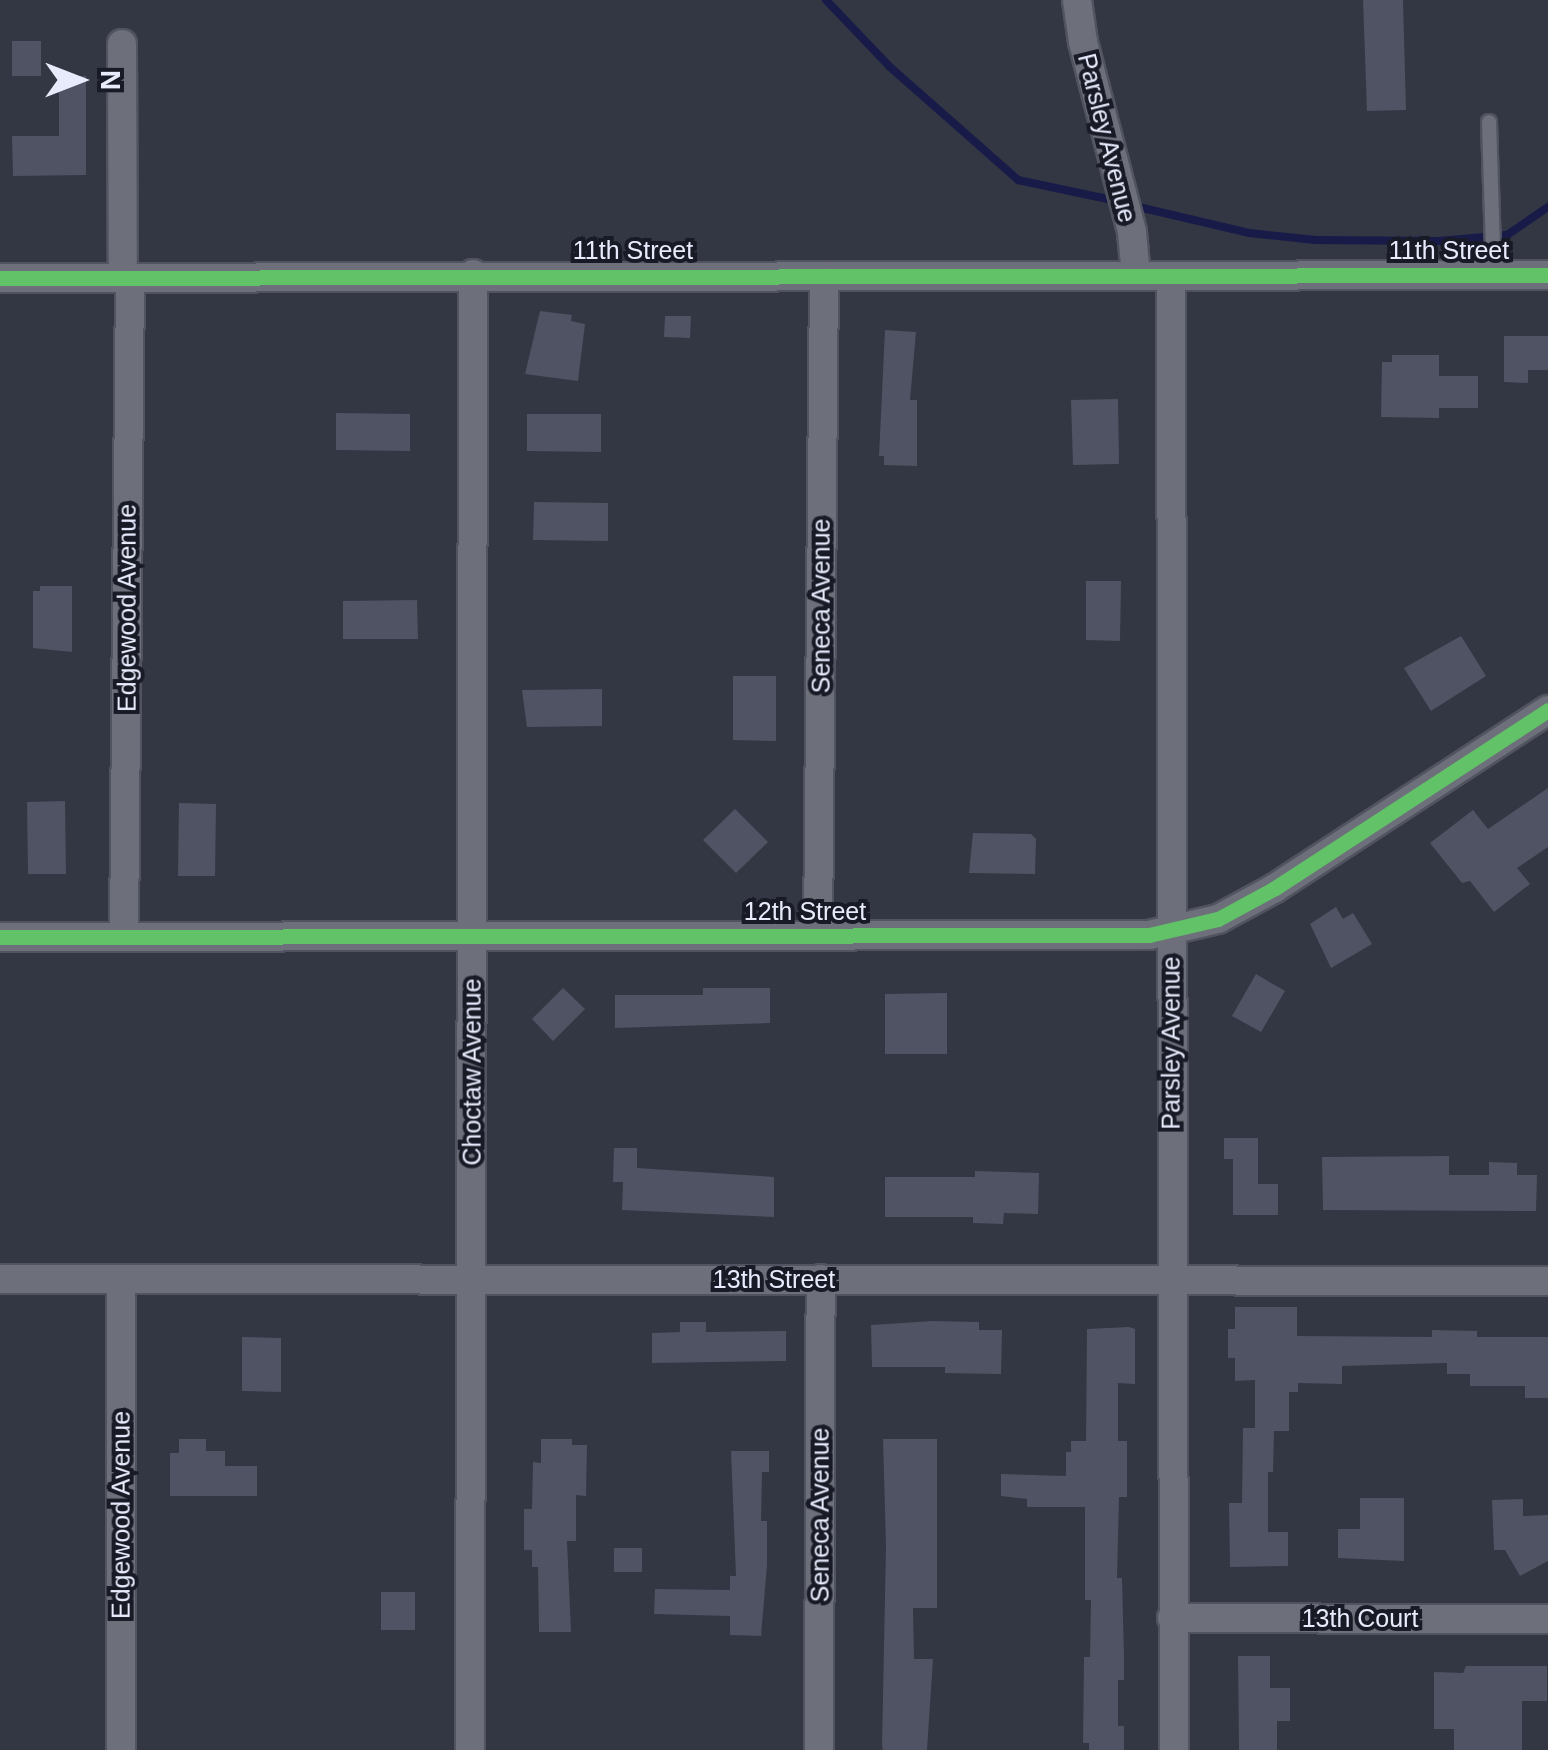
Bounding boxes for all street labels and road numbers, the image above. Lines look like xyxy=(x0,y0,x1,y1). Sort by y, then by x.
street label: Parsley Avenue xyxy=(1071,50,1143,226)
street label: 11th Street xyxy=(573,235,693,265)
street label: 11th Street xyxy=(1389,235,1509,265)
street label: Edgewood Avenue xyxy=(112,503,142,713)
street label: Seneca Avenue xyxy=(806,518,836,694)
street label: 12th Street xyxy=(744,896,866,926)
street label: Parsley Avenue xyxy=(1156,956,1186,1130)
street label: Choctaw Avenue xyxy=(457,978,487,1166)
street label: 13th Street xyxy=(713,1264,835,1294)
street label: Edgewood Avenue xyxy=(106,1410,136,1620)
street label: Seneca Avenue xyxy=(805,1427,835,1603)
street label: 13th Court xyxy=(1302,1603,1418,1633)

